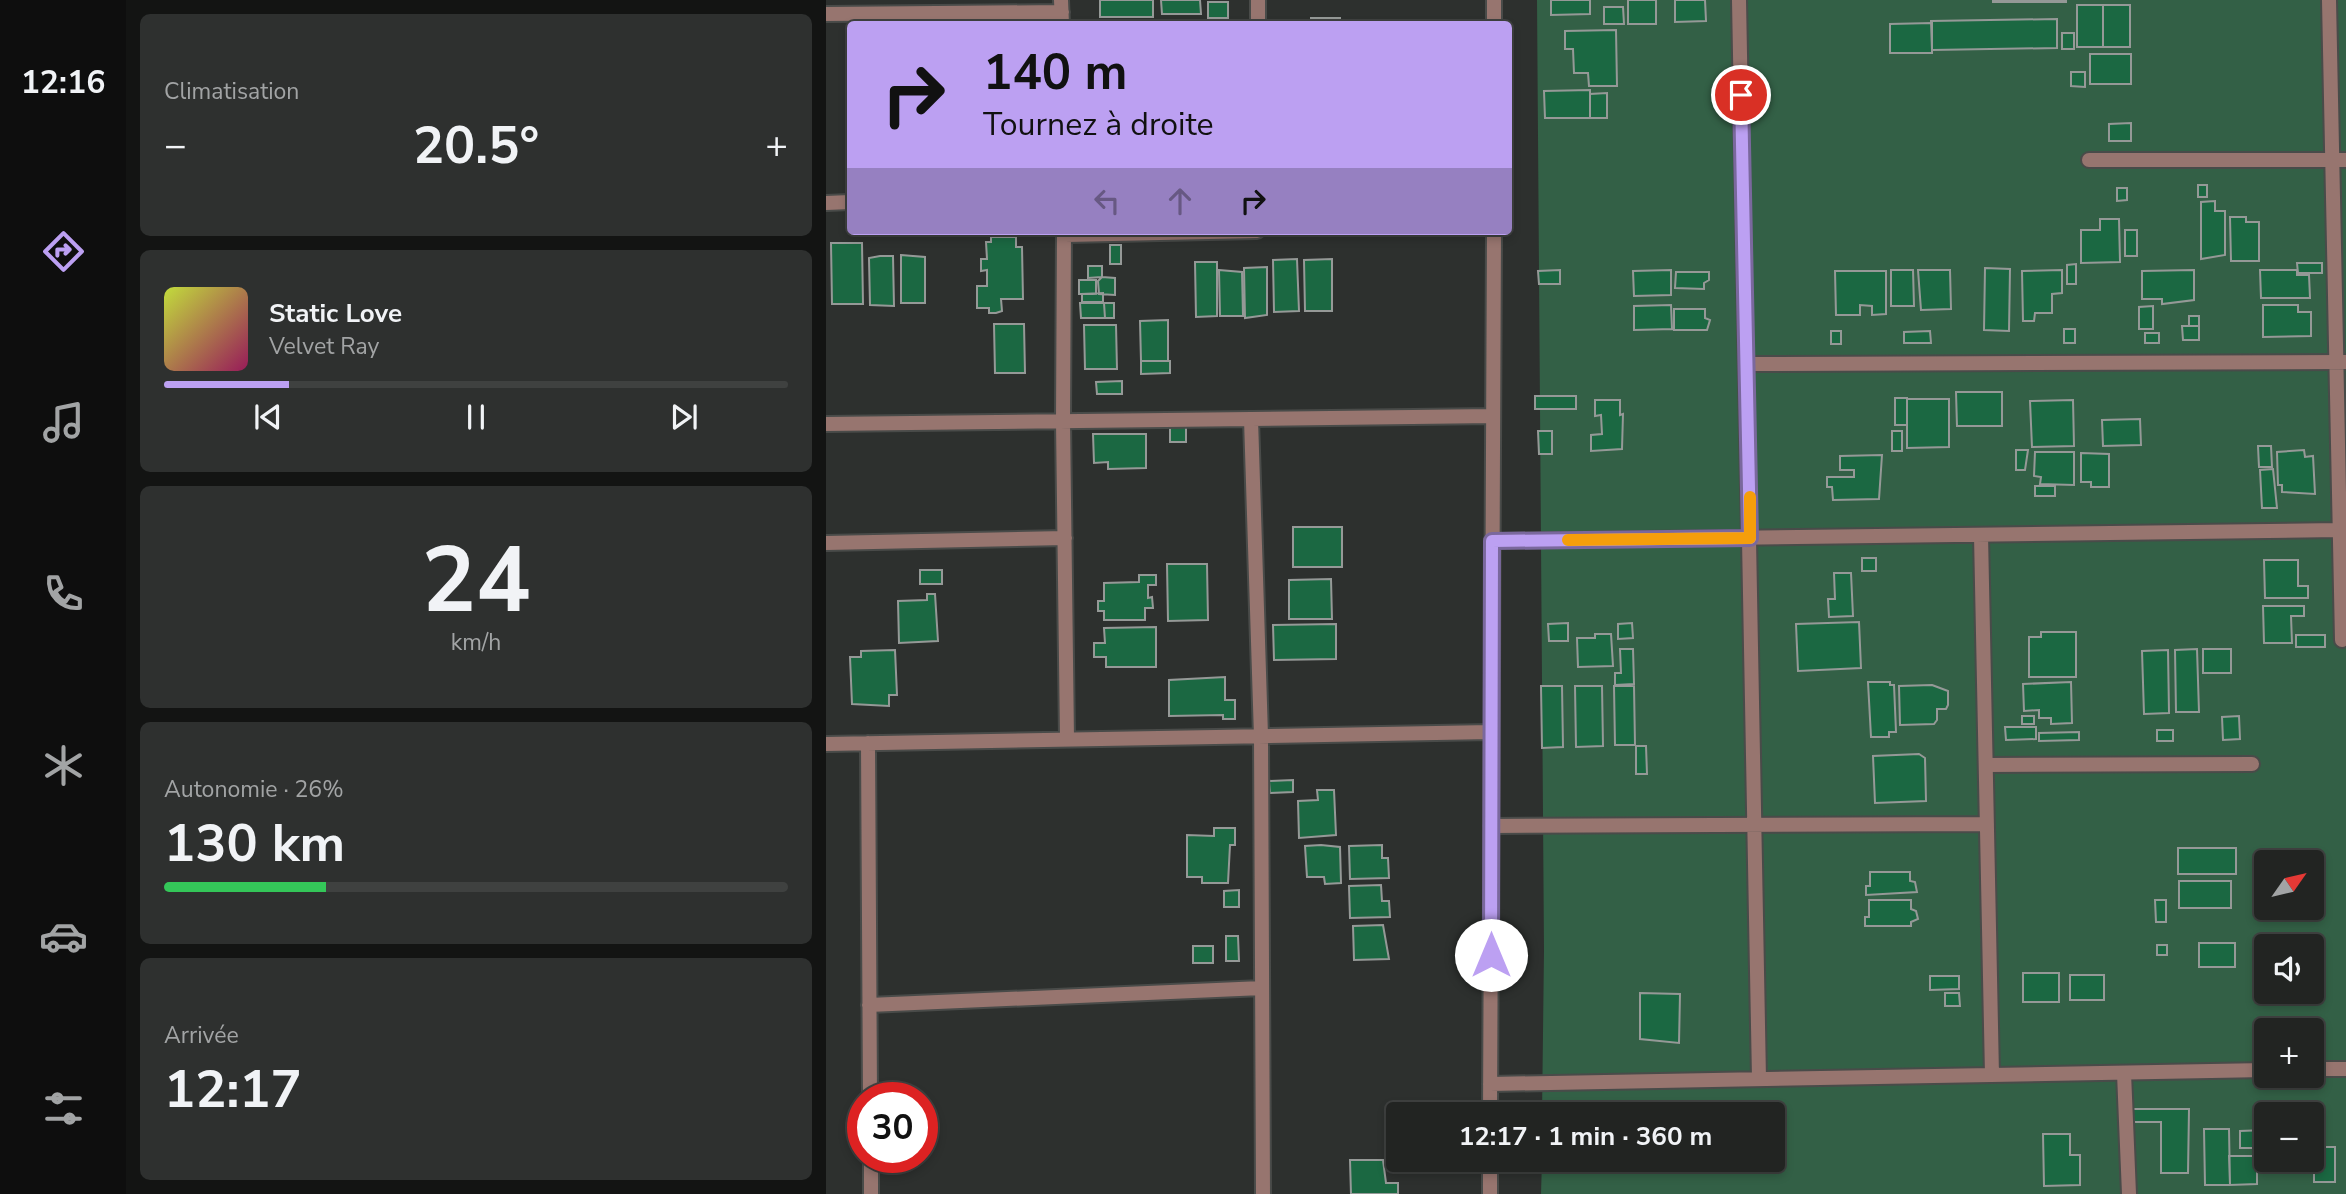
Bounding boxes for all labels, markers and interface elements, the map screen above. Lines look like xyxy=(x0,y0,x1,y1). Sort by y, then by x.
text: 140 m xyxy=(983,39,1127,106)
icon: right xyxy=(868,49,959,140)
text: 12:16 xyxy=(21,61,105,104)
pin xyxy=(1711,65,1771,125)
text: Climatisation xyxy=(164,76,299,107)
icon: arrive xyxy=(1722,76,1760,114)
text: Tournez à droite xyxy=(983,103,1214,146)
text: 20.5° xyxy=(413,110,539,181)
text: − xyxy=(164,120,187,171)
text: + xyxy=(765,120,788,171)
icon: left xyxy=(1088,182,1126,220)
icon: ahead xyxy=(1161,182,1199,220)
icon: right xyxy=(1234,182,1272,220)
icon: directions xyxy=(39,227,88,276)
text: Static Love xyxy=(269,296,402,331)
text: Velvet Ray xyxy=(269,331,379,362)
icon: music xyxy=(39,398,88,447)
icon: previous xyxy=(249,398,287,436)
icon: pause xyxy=(457,398,495,436)
icon: next xyxy=(665,398,703,436)
text: 24 xyxy=(421,519,531,643)
icon: phone xyxy=(39,569,88,618)
text: km/h xyxy=(451,627,501,658)
icon: climate xyxy=(39,741,88,790)
text: Autonomie · 26% xyxy=(164,774,344,805)
text: 130 km xyxy=(164,808,345,879)
north arrow xyxy=(2254,850,2324,920)
map controls xyxy=(2254,850,2324,1172)
icon: car xyxy=(39,912,88,961)
position arrow xyxy=(1454,918,1528,992)
button: sound xyxy=(2254,934,2324,1004)
button: + xyxy=(2254,1018,2324,1088)
text: Arrivée xyxy=(164,1020,239,1051)
text: 12:17 xyxy=(164,1054,302,1125)
speed limit sign: 30 xyxy=(847,1082,938,1173)
icon: filters xyxy=(39,1084,88,1133)
button: − xyxy=(2254,1102,2324,1172)
text: 12:17 · 1 min · 360 m xyxy=(1459,1119,1712,1154)

